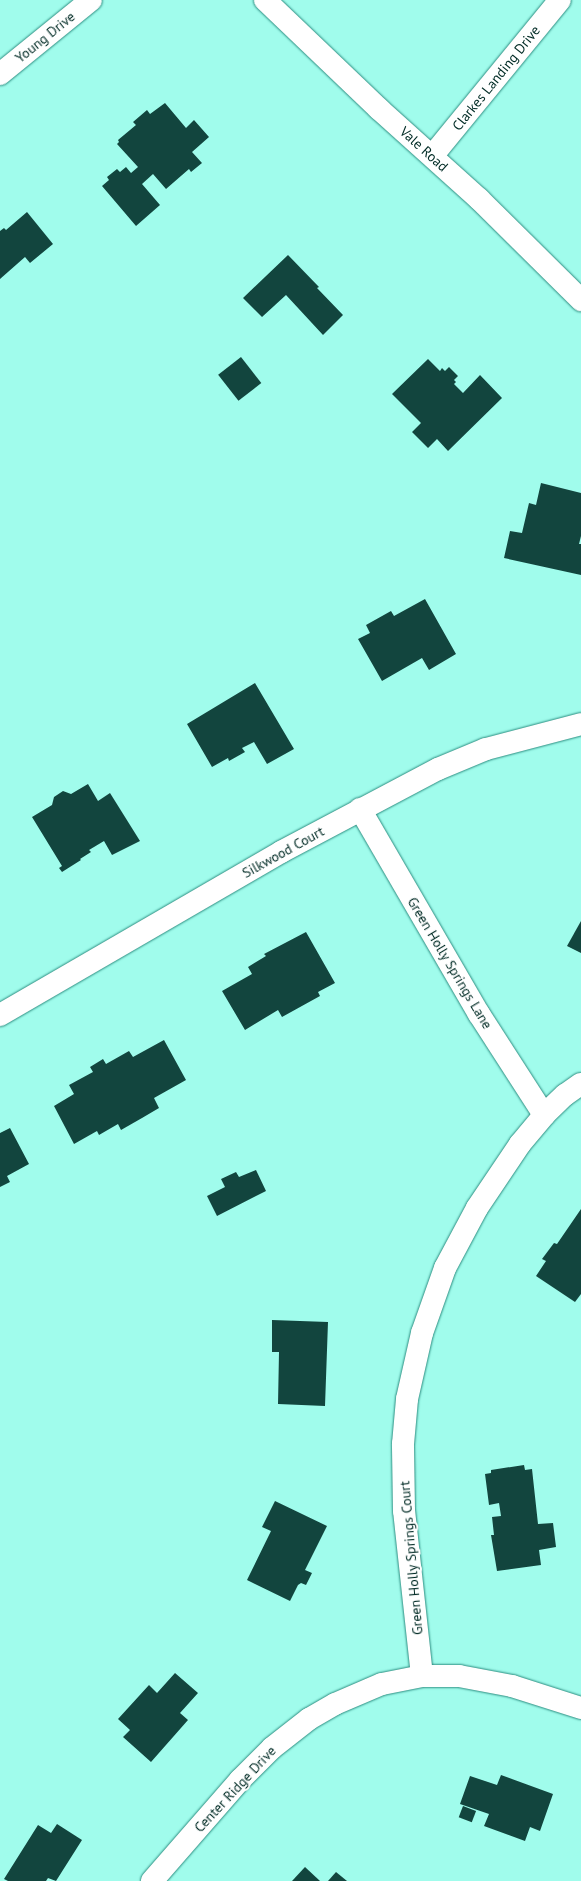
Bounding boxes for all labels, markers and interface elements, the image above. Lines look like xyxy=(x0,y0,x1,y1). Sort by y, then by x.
street label: Young Drive xyxy=(12,8,78,66)
street label: Clarkes Landing Drive xyxy=(449,22,543,134)
street label: Vale Road xyxy=(397,123,451,175)
street label: Silkwood Court xyxy=(239,823,327,881)
street label: Green Holly Springs Lane xyxy=(404,894,496,1032)
street label: Green Holly Springs Court xyxy=(396,1480,426,1636)
street label: Center Ridge Drive xyxy=(191,1742,279,1836)

